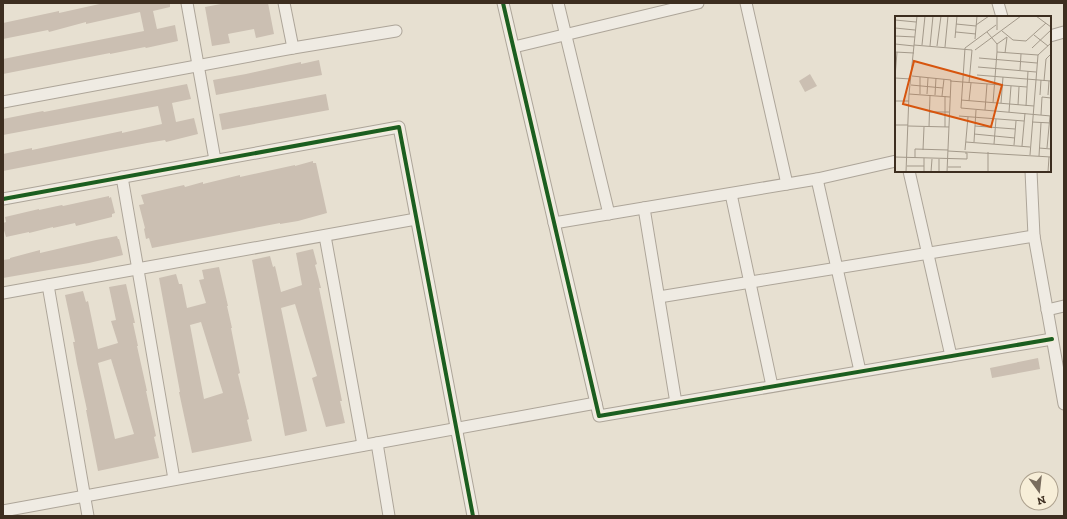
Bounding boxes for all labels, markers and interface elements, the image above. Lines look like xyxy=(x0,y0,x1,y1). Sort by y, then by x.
inset map xyxy=(895,16,1051,172)
north arrow xyxy=(1019,471,1059,511)
text: N xyxy=(1035,493,1047,508)

